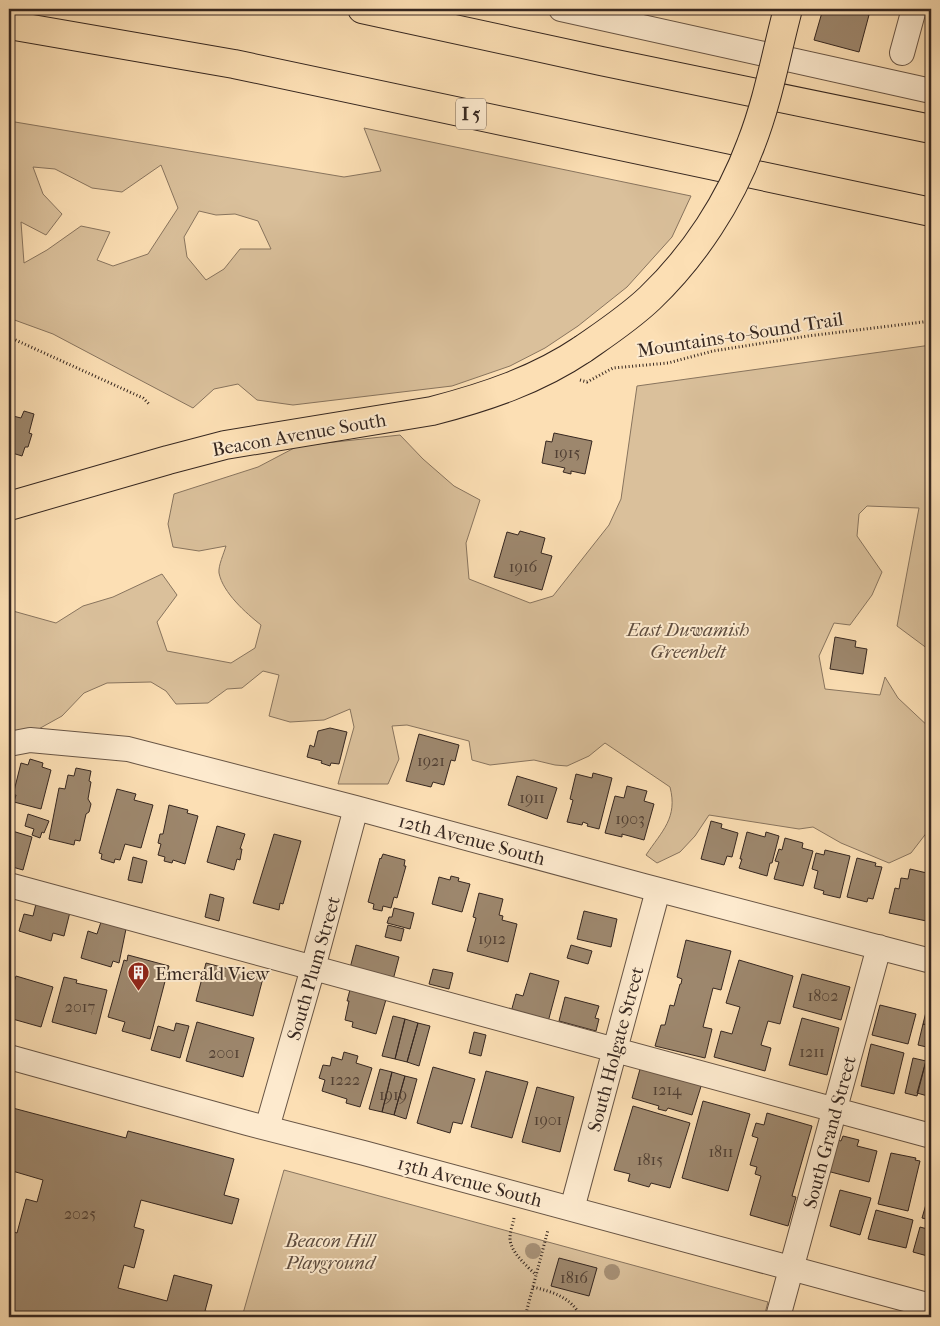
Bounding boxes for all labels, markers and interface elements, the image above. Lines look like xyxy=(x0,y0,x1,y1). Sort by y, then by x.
road number: I 5 xyxy=(456,98,486,130)
street label: Mountains-to-Sound Trail xyxy=(636,308,845,362)
street label: Beacon Avenue South xyxy=(210,409,388,461)
house number: 1915 xyxy=(554,443,580,462)
house number: 1916 xyxy=(509,557,538,576)
park label: East Duwamish Greenbelt xyxy=(626,619,749,663)
house number: 1921 xyxy=(417,751,445,770)
house number: 1911 xyxy=(519,788,545,807)
house number: 1903 xyxy=(615,809,645,828)
street label: 12th Avenue South xyxy=(396,810,548,870)
street label: South Plum Street xyxy=(283,894,345,1043)
house number: 1912 xyxy=(478,929,506,948)
building icon: Emerald View xyxy=(127,961,151,992)
place label: Emerald View xyxy=(155,963,270,985)
street label: South Holgate Street xyxy=(583,964,649,1134)
house number: 1802 xyxy=(808,986,838,1005)
house number: 2017 xyxy=(65,997,95,1016)
house number: 1211 xyxy=(799,1042,825,1061)
house number: 2001 xyxy=(208,1043,240,1062)
street label: South Grand Street xyxy=(799,1053,861,1211)
house number: 1222 xyxy=(330,1070,360,1089)
house number: 1214 xyxy=(652,1080,682,1099)
house number: 1919 xyxy=(379,1085,407,1104)
house number: 1901 xyxy=(534,1110,562,1129)
house number: 1811 xyxy=(708,1142,734,1161)
house number: 1815 xyxy=(637,1150,663,1169)
street label: 13th Avenue South xyxy=(395,1152,545,1212)
house number: 2025 xyxy=(64,1204,96,1223)
park label: Beacon Hill Playground xyxy=(284,1230,377,1274)
house number: 1816 xyxy=(560,1268,588,1287)

